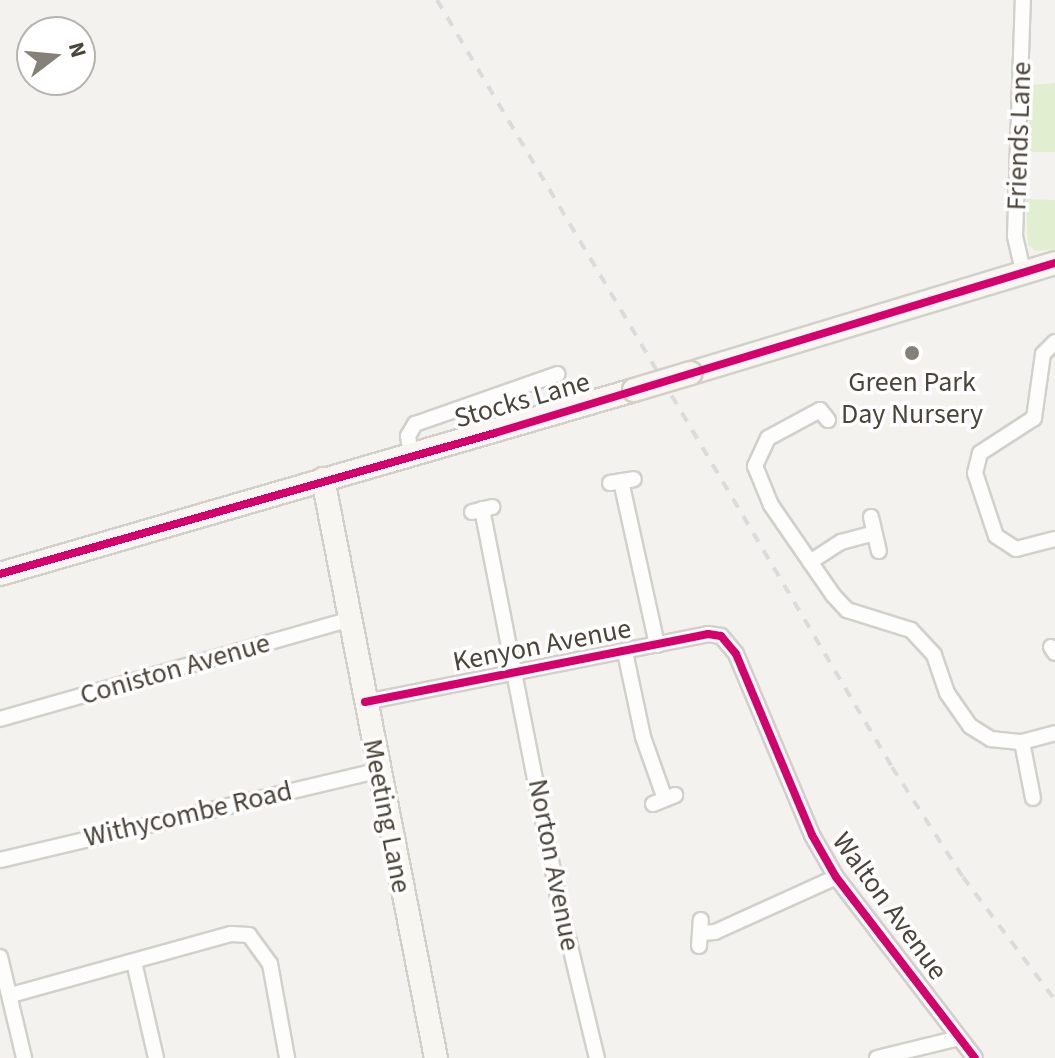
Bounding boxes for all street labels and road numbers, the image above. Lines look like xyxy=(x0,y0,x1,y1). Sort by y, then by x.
street label: Friends Lane xyxy=(1000,61,1038,211)
street label: Stocks Lane xyxy=(450,365,594,435)
street label: Kenyon Avenue xyxy=(450,611,634,679)
street label: Coniston Avenue xyxy=(76,626,274,712)
street label: Meeting Lane xyxy=(356,736,418,896)
street label: Withycombe Road xyxy=(81,774,295,854)
street label: Norton Avenue xyxy=(521,776,587,954)
street label: Walton Avenue xyxy=(825,826,955,986)

